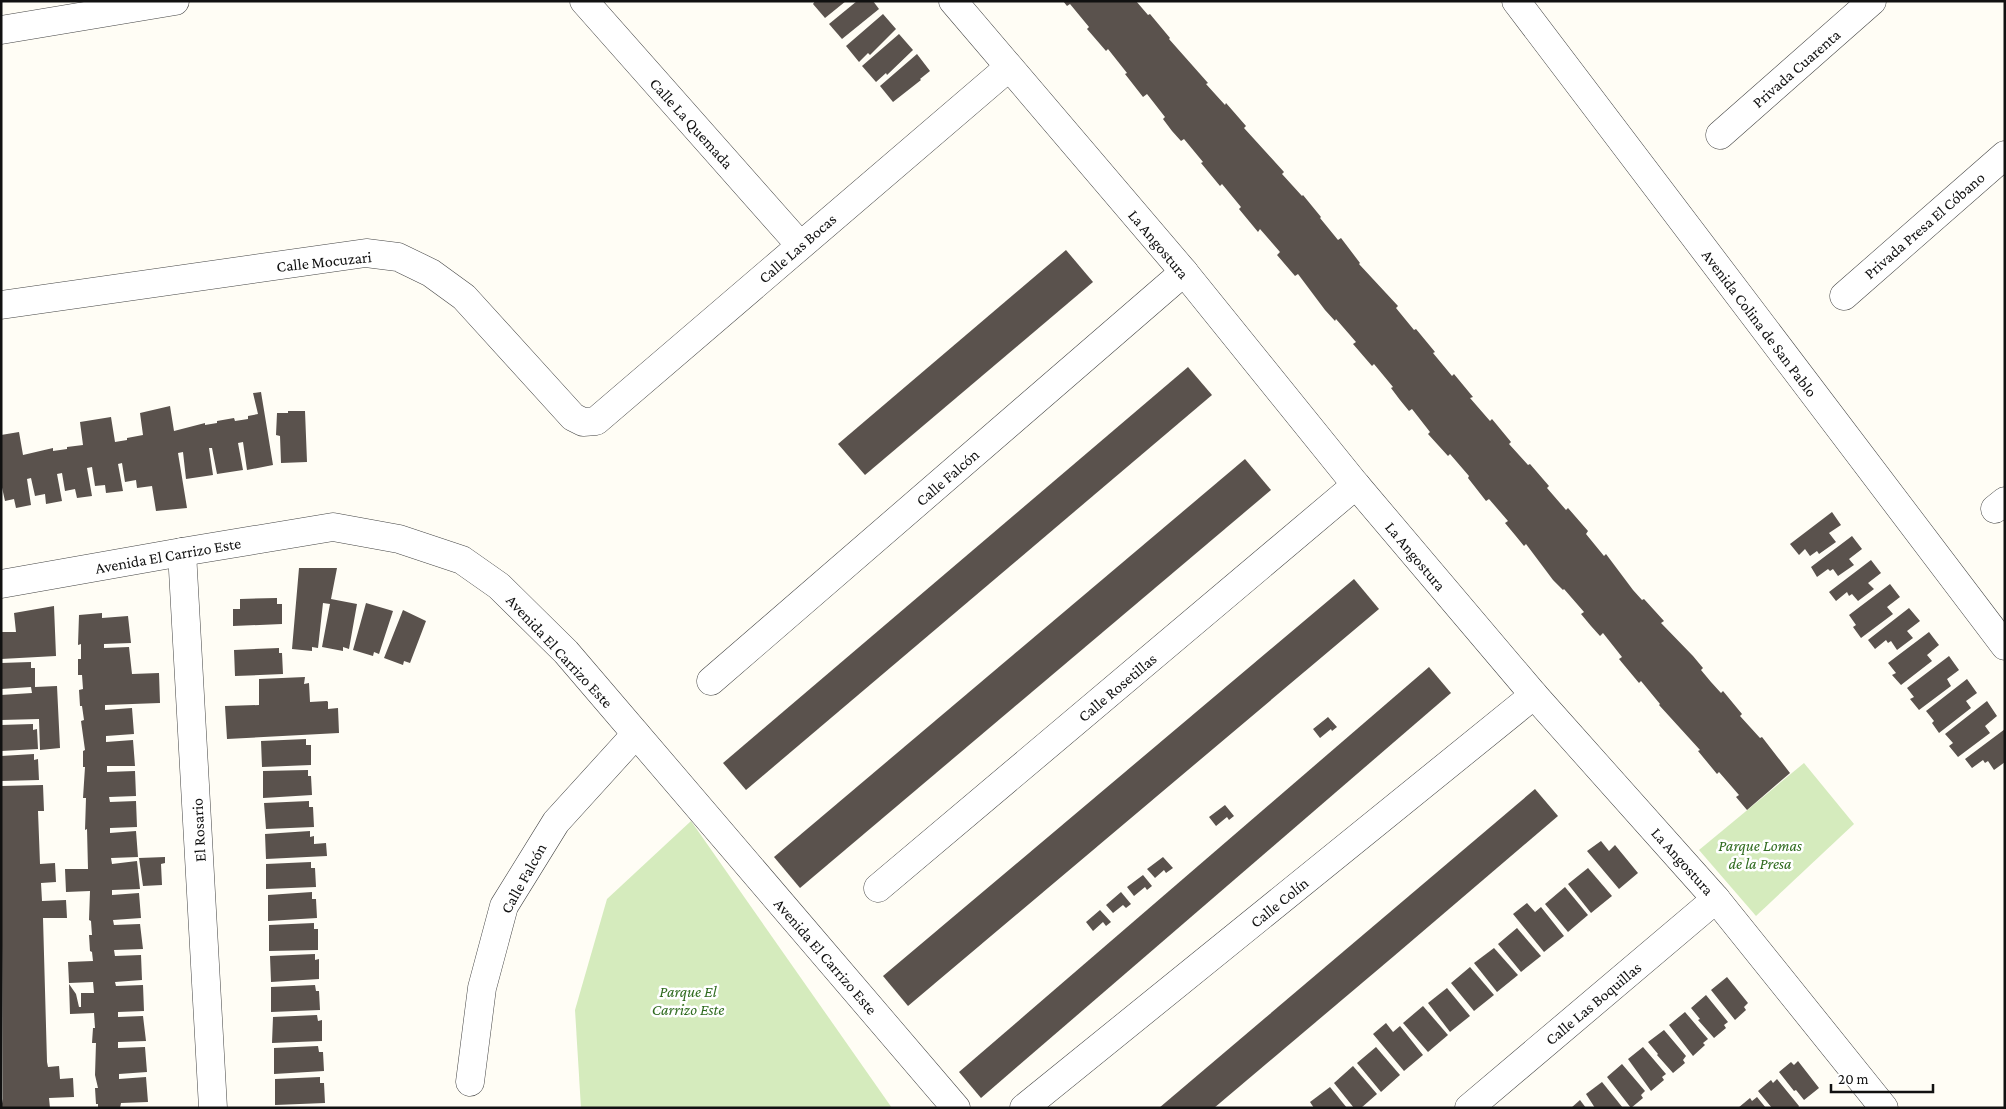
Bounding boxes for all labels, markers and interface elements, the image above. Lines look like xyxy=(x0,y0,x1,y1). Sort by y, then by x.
street label: Privada Cuarenta xyxy=(1749,25,1844,111)
street label: Calle La Quemada xyxy=(647,75,737,173)
street label: Privada Presa El Cóbano xyxy=(1861,168,1988,282)
street label: La Angostura xyxy=(1124,206,1193,283)
street label: Calle Las Bocas xyxy=(755,210,839,287)
street label: Avenida Colina de San Pablo xyxy=(1699,246,1821,400)
street label: Calle Mocuzari xyxy=(276,248,372,275)
street label: Calle Falcón xyxy=(913,445,982,509)
street label: La Angostura xyxy=(1381,518,1450,595)
street label: Avenida El Carrizo Este xyxy=(94,534,242,577)
street label: Avenida El Carrizo Este xyxy=(503,592,616,711)
street label: Calle Rosetillas xyxy=(1075,650,1160,725)
street label: El Rosario xyxy=(188,798,209,862)
street label: La Angostura xyxy=(1647,824,1718,900)
park label: Parque Lomas de la Presa xyxy=(1718,837,1802,872)
street label: Calle Falcón xyxy=(497,840,550,916)
street label: Calle Colín xyxy=(1247,874,1312,931)
street label: Avenida El Carrizo Este xyxy=(771,895,881,1018)
street label: Calle Las Boquillas xyxy=(1542,958,1645,1049)
park label: Parque El Carrizo Este xyxy=(652,983,724,1018)
scale bar xyxy=(1831,1062,1934,1094)
text: 20 m xyxy=(1838,1071,1869,1087)

